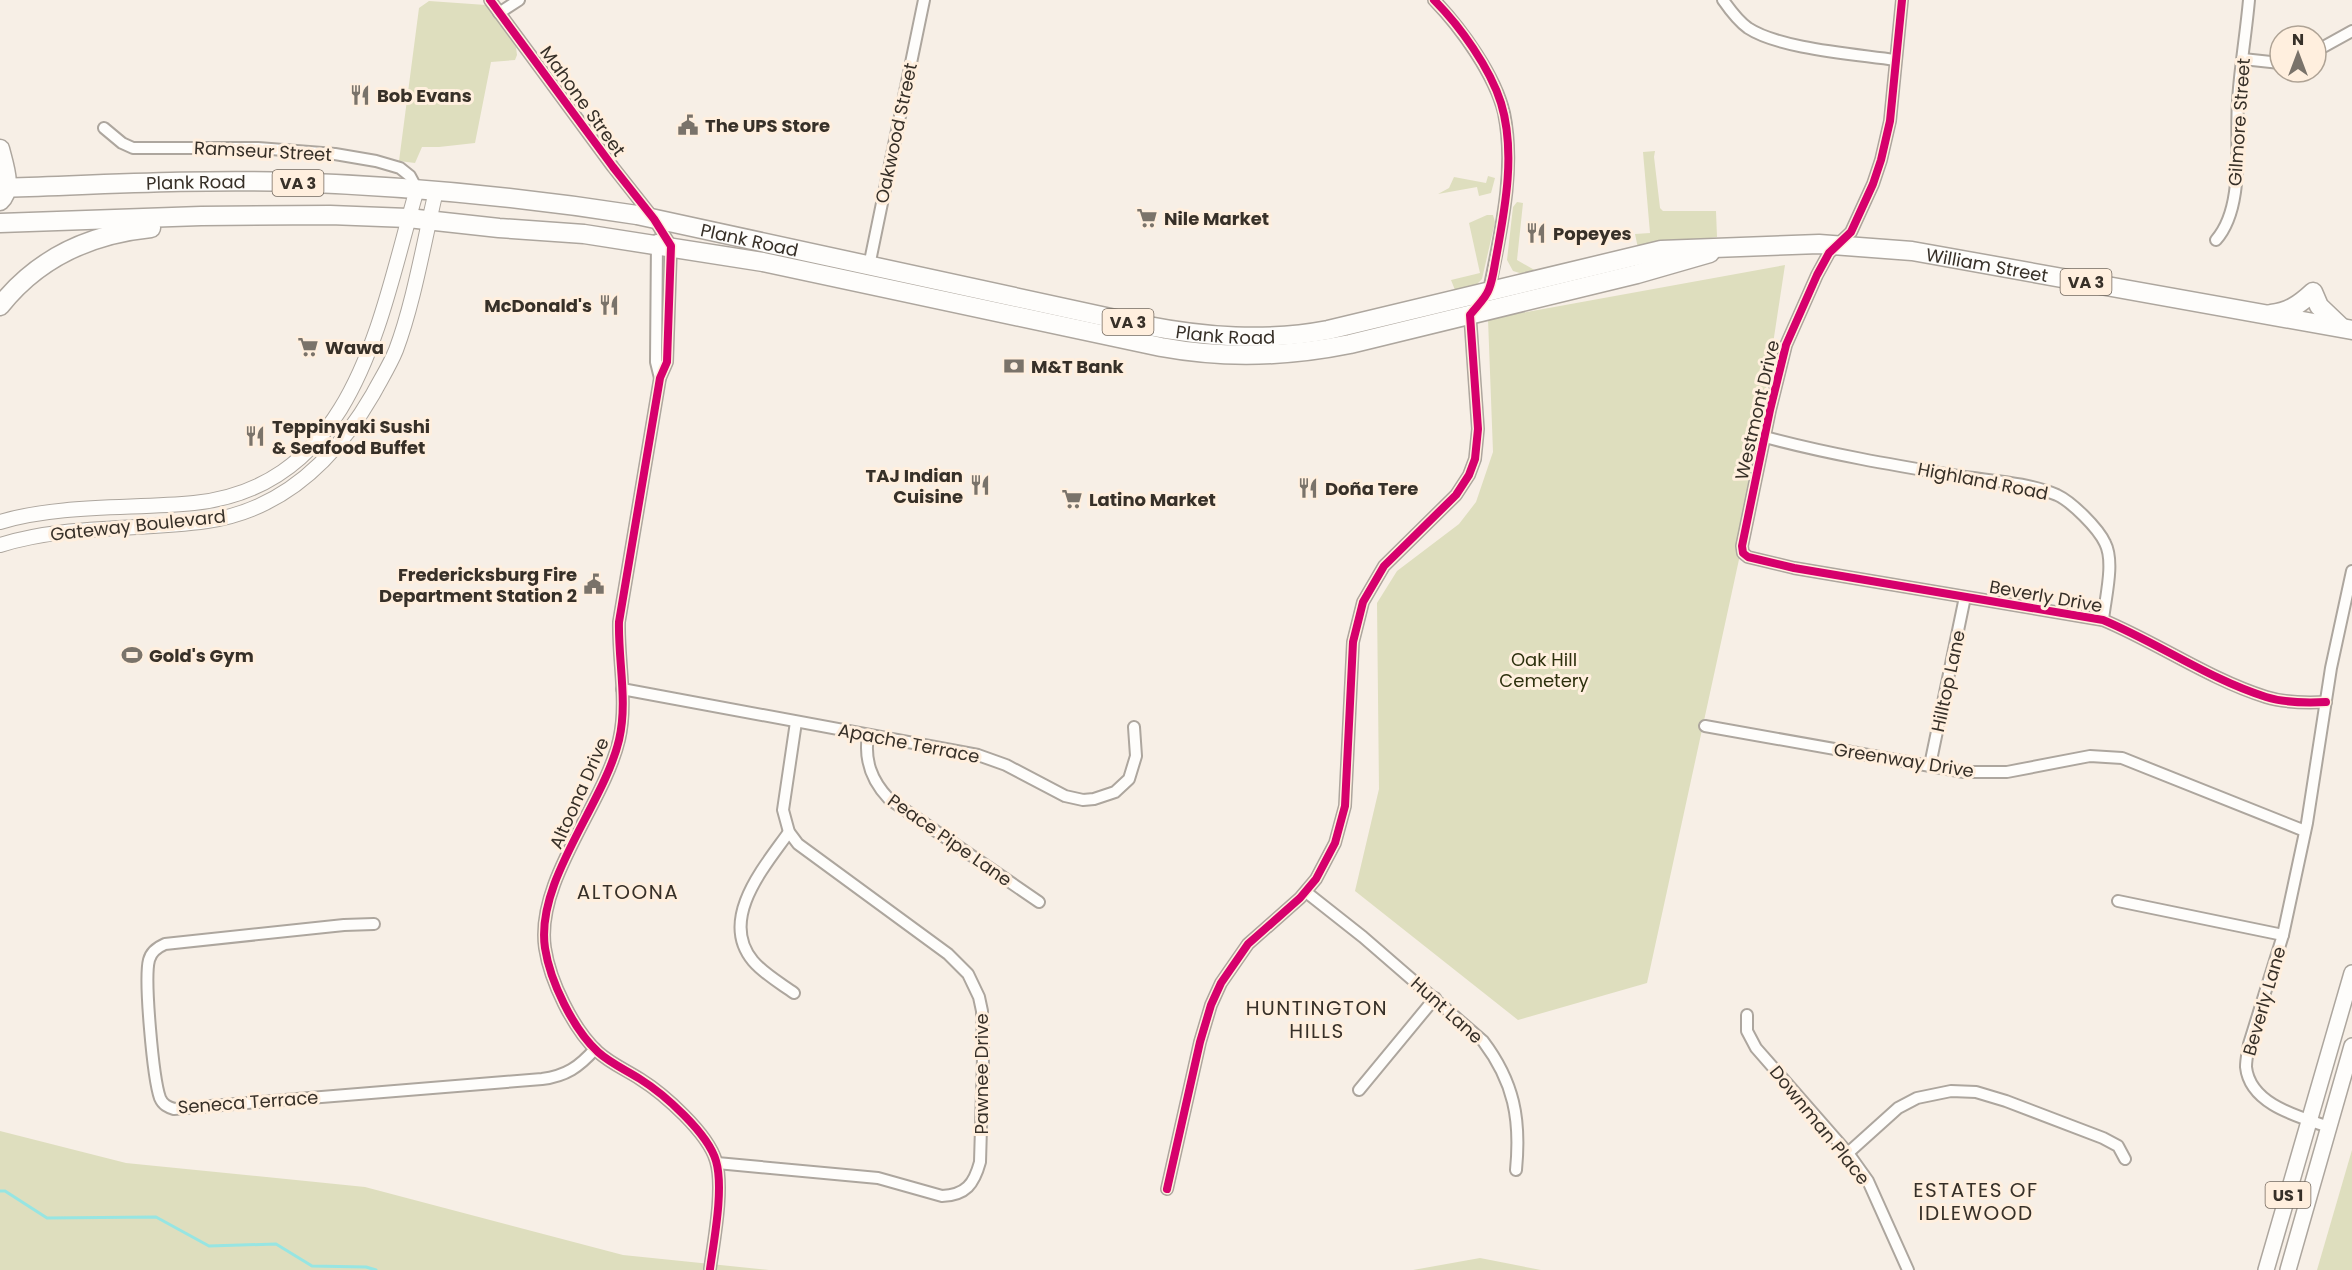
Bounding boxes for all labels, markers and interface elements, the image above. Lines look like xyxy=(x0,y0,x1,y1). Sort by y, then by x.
north arrow xyxy=(2268,24,2328,84)
text: N xyxy=(2292,28,2304,51)
street label: Mahone Street xyxy=(534,41,632,161)
street label: Gilmore Street xyxy=(2222,57,2256,187)
street label: Oakwood Street xyxy=(869,60,923,206)
restaurant icon: Bob Evans xyxy=(348,83,372,107)
place label: Bob Evans xyxy=(377,83,472,108)
public building icon: The UPS Store xyxy=(676,113,700,137)
place label: The UPS Store xyxy=(705,113,830,138)
street label: Ramseur Street xyxy=(193,135,333,167)
street label: Plank Road xyxy=(146,169,246,195)
road number: VA 3 xyxy=(272,170,324,196)
supermarket icon: Nile Market xyxy=(1135,206,1159,230)
place label: Nile Market xyxy=(1164,206,1269,231)
street label: Plank Road xyxy=(698,217,801,262)
restaurant icon: Popeyes xyxy=(1524,221,1548,245)
place label: Popeyes xyxy=(1553,221,1632,246)
street label: William Street xyxy=(1924,241,2050,288)
road number: VA 3 xyxy=(2060,269,2112,295)
place label: McDonald's xyxy=(484,293,592,318)
restaurant icon: McDonald's xyxy=(597,293,621,317)
road number: VA 3 xyxy=(1102,309,1154,335)
street label: Plank Road xyxy=(1174,318,1276,349)
supermarket icon: Wawa xyxy=(296,335,320,359)
place label: Wawa xyxy=(325,335,384,360)
street label: Westmont Drive xyxy=(1729,338,1785,482)
bank icon: M&T Bank xyxy=(1002,354,1026,378)
place label: M&T Bank xyxy=(1031,354,1125,379)
place label: Teppinyaki Sushi & Seafood Buffet xyxy=(272,414,430,460)
restaurant icon: Teppinyaki Sushi & Seafood Buffet xyxy=(243,424,267,448)
street label: Highland Road xyxy=(1916,456,2050,506)
place label: TAJ Indian Cuisine xyxy=(866,463,963,509)
restaurant icon: TAJ Indian Cuisine xyxy=(968,473,992,497)
restaurant icon: Doña Tere xyxy=(1296,476,1320,500)
place label: Doña Tere xyxy=(1325,476,1418,501)
supermarket icon: Latino Market xyxy=(1060,487,1084,511)
place label: Latino Market xyxy=(1089,487,1216,512)
street label: Gateway Boulevard xyxy=(49,503,227,547)
place label: Fredericksburg Fire Department Station 2 xyxy=(379,562,577,608)
public building icon: Fredericksburg Fire Department Station 2 xyxy=(582,572,606,596)
street label: Beverly Drive xyxy=(1987,574,2105,618)
street label: Hilltop Lane xyxy=(1925,628,1971,734)
sports icon: Gold's Gym xyxy=(120,643,144,667)
place label: Gold's Gym xyxy=(149,643,254,668)
park label: Oak Hill Cemetery xyxy=(1499,647,1589,693)
street label: Apache Terrace xyxy=(836,717,982,769)
street label: Altoona Drive xyxy=(543,733,615,853)
street label: Greenway Drive xyxy=(1832,737,1976,783)
street label: Peace Pipe Lane xyxy=(883,788,1017,892)
district label: ALTOONA xyxy=(577,878,679,906)
street label: Beverly Lane xyxy=(2237,944,2291,1058)
street label: Hunt Lane xyxy=(1405,971,1489,1049)
district label: HUNTINGTON HILLS xyxy=(1246,994,1388,1045)
street label: Pawnee Drive xyxy=(969,1013,994,1135)
street label: Downman Place xyxy=(1764,1060,1876,1190)
street label: Seneca Terrace xyxy=(177,1085,319,1119)
district label: ESTATES OF IDLEWOOD xyxy=(1913,1176,2039,1227)
road number: US 1 xyxy=(2266,1182,2310,1208)

